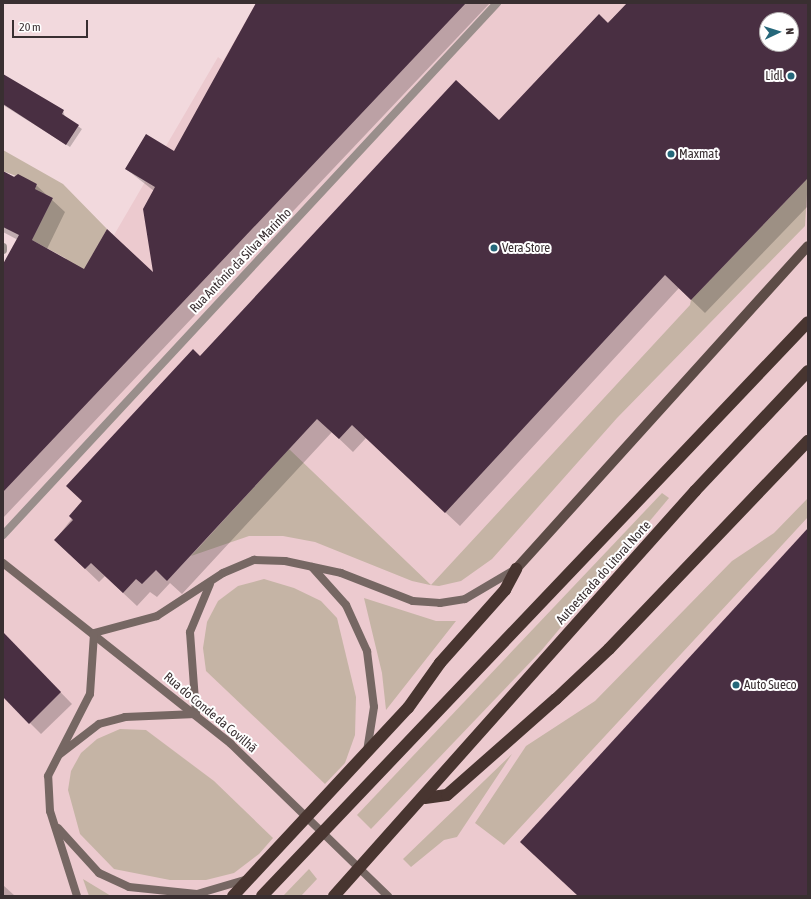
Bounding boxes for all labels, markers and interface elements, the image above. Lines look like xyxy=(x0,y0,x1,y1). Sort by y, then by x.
scale bar xyxy=(14,12,90,38)
north arrow xyxy=(759,12,799,52)
text: 20 m xyxy=(19,20,41,34)
text: N xyxy=(784,28,796,35)
place label: Lidl xyxy=(765,68,783,84)
marker: Lidl xyxy=(786,71,796,81)
place label: Maxmat xyxy=(679,146,718,162)
marker: Maxmat xyxy=(666,149,676,159)
street label: Rua António da Silva Marinho xyxy=(187,205,295,317)
place label: Vera Store xyxy=(502,240,550,256)
marker: Vera Store xyxy=(489,243,499,253)
street label: Autoestrada do Litoral Norte xyxy=(553,518,655,628)
street label: Rua do Conde da Covilhã xyxy=(160,670,260,756)
place label: Auto Sueco xyxy=(744,677,797,693)
marker: Auto Sueco xyxy=(731,680,741,690)

